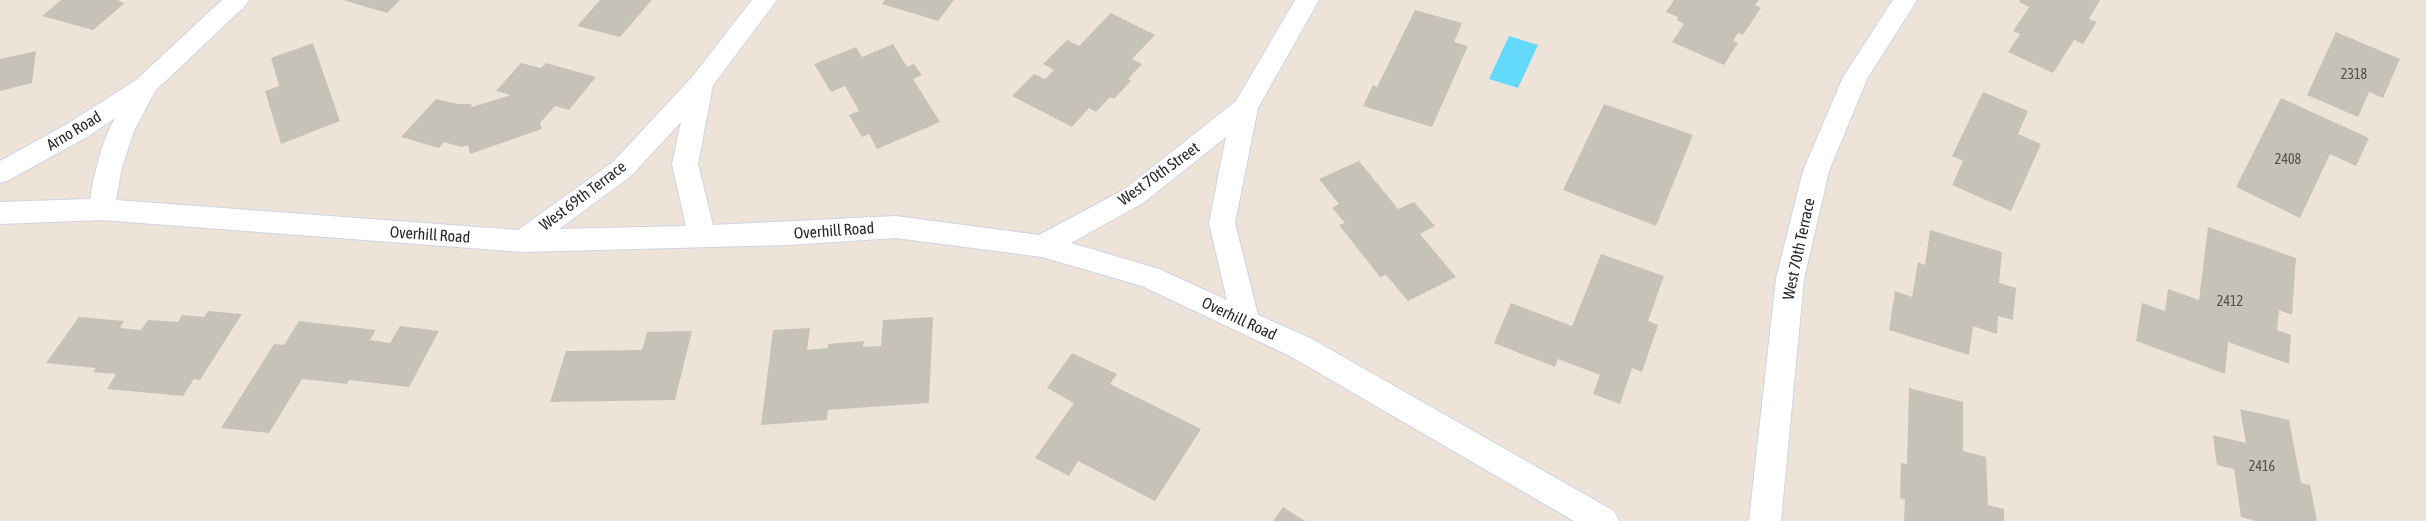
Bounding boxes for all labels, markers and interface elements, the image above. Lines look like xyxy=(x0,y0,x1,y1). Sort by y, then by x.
house number: 2318 xyxy=(2341,67,2367,83)
street label: Arno Road xyxy=(43,107,105,155)
street label: West 70th Street xyxy=(1115,138,1203,210)
house number: 2408 xyxy=(2275,152,2301,168)
street label: West 69th Terrace xyxy=(536,157,630,235)
street label: West 70th Terrace xyxy=(1779,196,1819,302)
street label: Overhill Road xyxy=(793,219,875,243)
street label: Overhill Road xyxy=(389,223,471,247)
street label: Overhill Road xyxy=(1199,293,1279,345)
house number: 2412 xyxy=(2217,294,2243,310)
house number: 2416 xyxy=(2249,459,2275,475)

